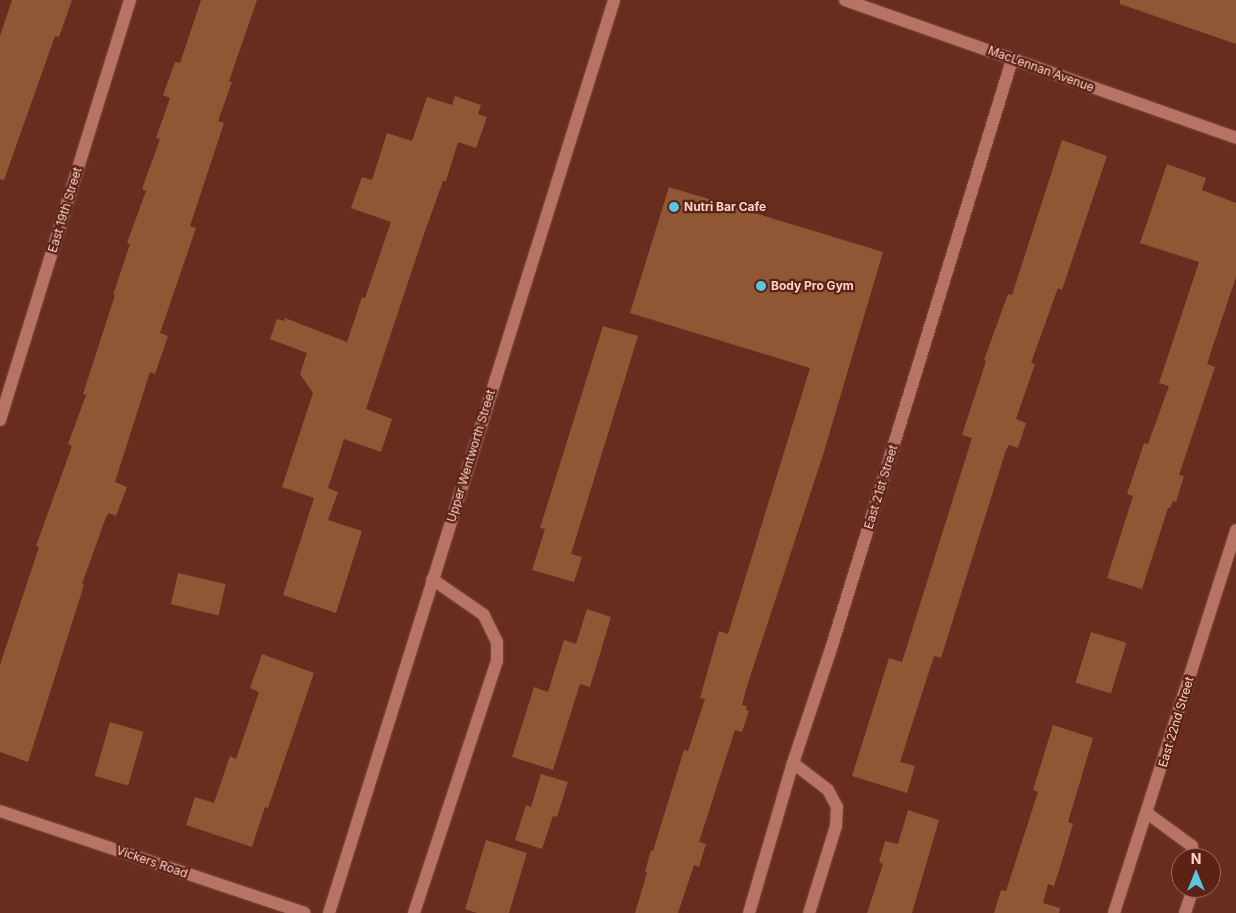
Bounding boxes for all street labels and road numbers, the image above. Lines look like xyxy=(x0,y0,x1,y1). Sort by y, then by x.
street label: MacLennan Avenue xyxy=(986,43,1096,95)
street label: East 19th Street xyxy=(45,166,85,254)
street label: Upper Wentworth Street xyxy=(444,388,498,524)
street label: East 21st Street xyxy=(861,443,901,531)
street label: East 22nd Street xyxy=(1155,675,1197,769)
street label: Vickers Road xyxy=(114,843,190,881)

